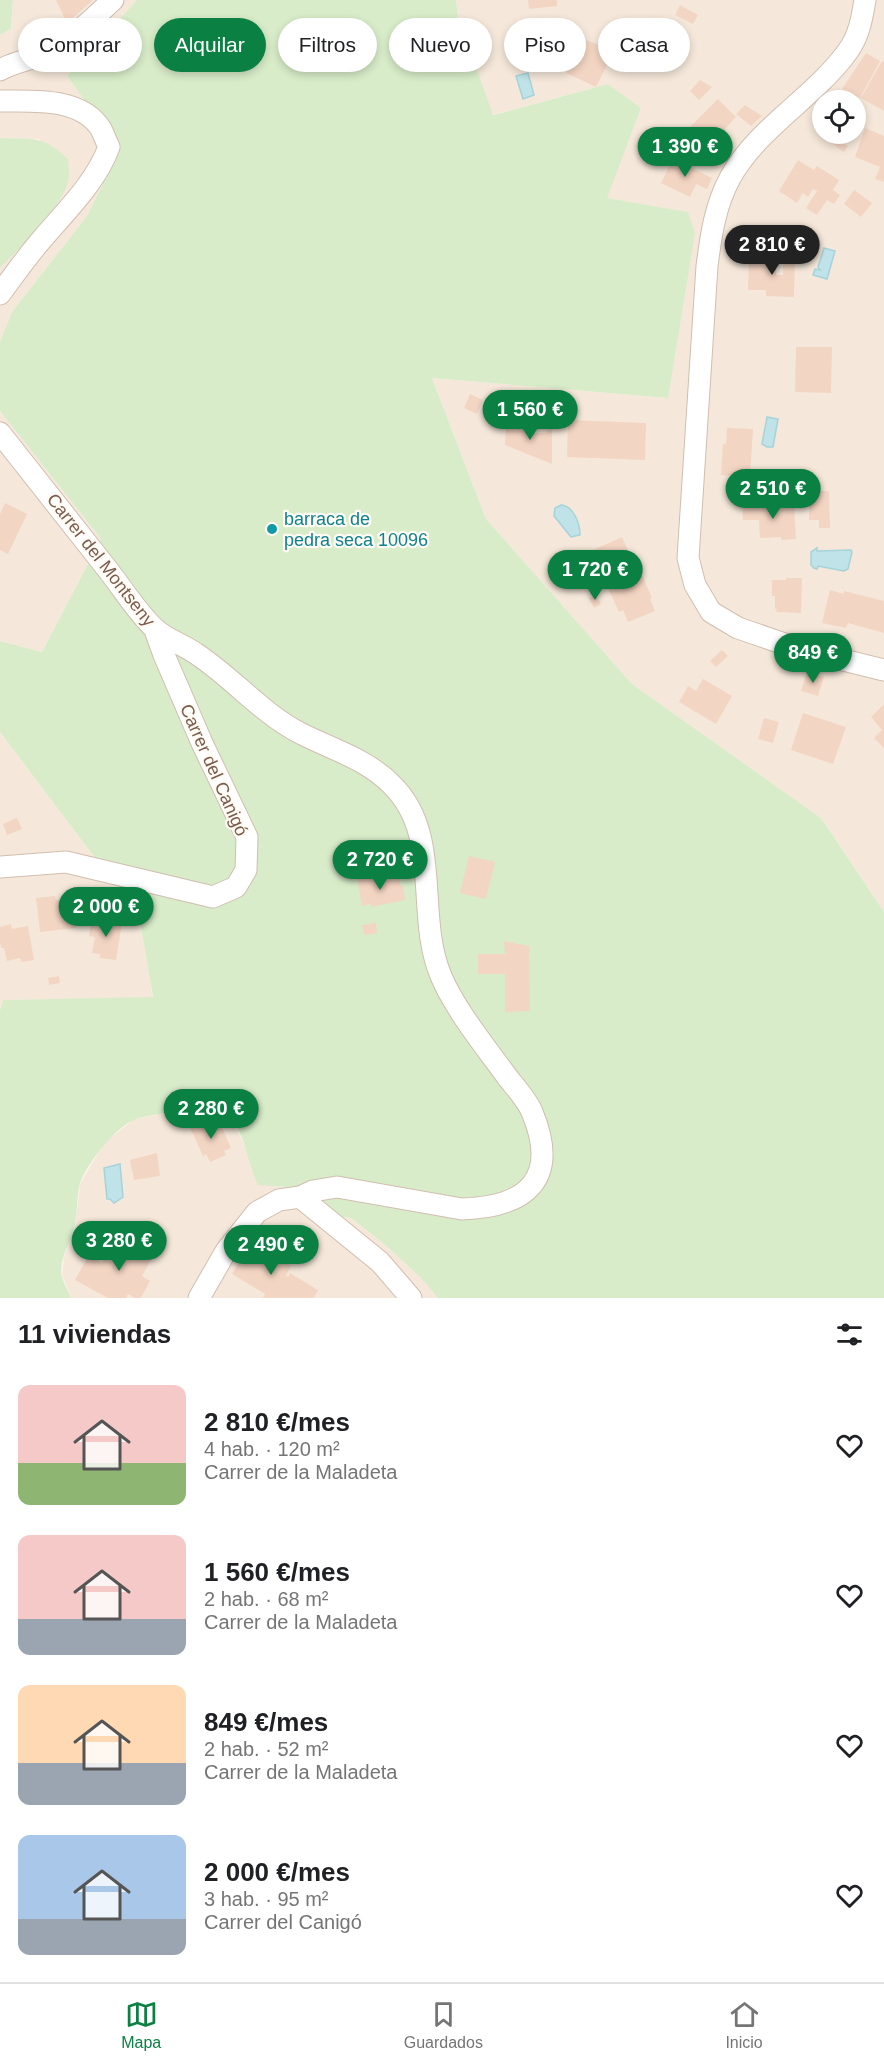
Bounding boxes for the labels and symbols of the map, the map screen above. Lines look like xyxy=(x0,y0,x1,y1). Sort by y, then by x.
pin: 1 390 € xyxy=(630,127,740,178)
pin: 2 810 € xyxy=(717,225,827,276)
pin: 1 560 € xyxy=(475,390,585,441)
pin: 2 510 € xyxy=(718,469,828,520)
street label: Carrer del Montseny xyxy=(43,490,159,630)
place label: barraca de pedra seca 10096 xyxy=(284,509,428,550)
marker: barraca de pedra seca 10096 xyxy=(265,522,279,536)
pin: 1 720 € xyxy=(540,550,650,601)
pin: 849 € xyxy=(771,633,855,684)
street label: Carrer del Canigó xyxy=(176,701,252,839)
pin: 2 720 € xyxy=(325,840,435,891)
pin: 2 000 € xyxy=(51,887,161,938)
pin: 2 280 € xyxy=(156,1089,266,1140)
pin: 3 280 € xyxy=(64,1221,174,1272)
pin: 2 490 € xyxy=(216,1225,326,1276)

